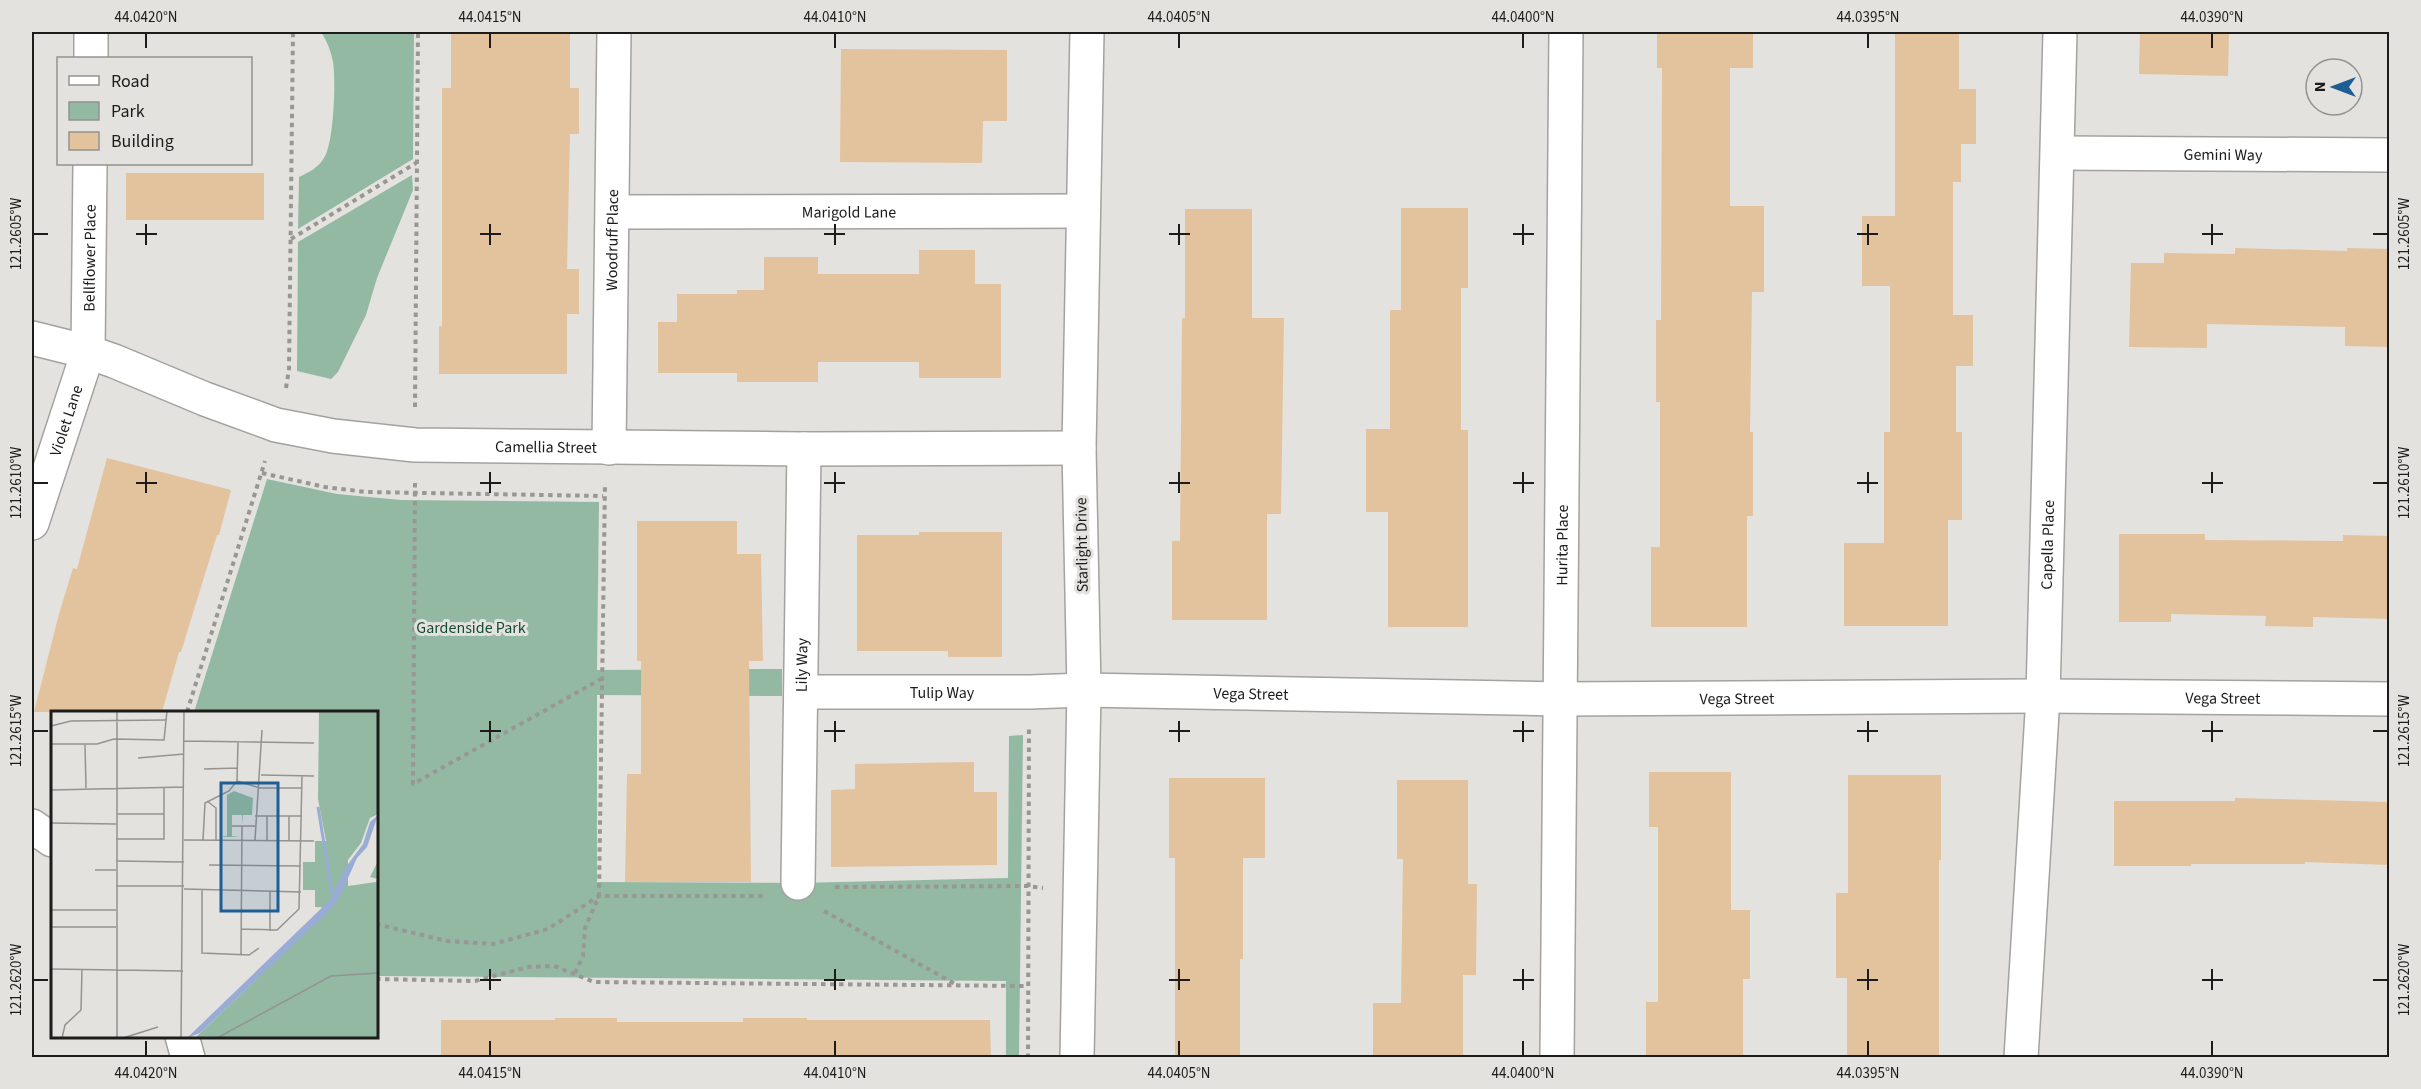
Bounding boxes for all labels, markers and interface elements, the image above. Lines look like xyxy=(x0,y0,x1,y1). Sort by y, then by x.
text: 44.0420°N xyxy=(114,7,178,28)
text: 44.0415°N xyxy=(458,7,522,28)
text: 44.0410°N xyxy=(803,7,867,28)
text: 44.0405°N xyxy=(1147,7,1211,28)
text: 44.0400°N xyxy=(1491,7,1555,28)
text: 44.0395°N xyxy=(1836,7,1900,28)
text: 44.0390°N xyxy=(2180,7,2244,28)
legend xyxy=(57,57,252,165)
north arrow xyxy=(2304,57,2364,117)
text: Road xyxy=(111,69,150,94)
text: N xyxy=(2309,82,2331,92)
text: Park xyxy=(111,99,145,124)
text: Building xyxy=(111,129,174,154)
street label: Gemini Way xyxy=(2184,144,2263,166)
street label: Woodruff Place xyxy=(601,189,624,291)
text: 121.2605°W xyxy=(6,197,27,270)
text: 121.2605°W xyxy=(2394,197,2415,270)
street label: Marigold Lane xyxy=(802,201,896,224)
street label: Bellflower Place xyxy=(78,204,102,312)
street label: Violet Lane xyxy=(45,382,89,459)
street label: Camellia Street xyxy=(495,436,598,459)
text: 121.2610°W xyxy=(6,446,27,519)
text: 121.2610°W xyxy=(2394,446,2415,519)
street label: Starlight Drive xyxy=(1070,497,1094,593)
street label: Capella Place xyxy=(2036,500,2060,590)
street label: Hurita Place xyxy=(1551,504,1574,586)
park label: Gardenside Park xyxy=(416,617,526,639)
street label: Lily Way xyxy=(791,637,813,692)
street label: Tulip Way xyxy=(910,682,975,704)
street label: Vega Street xyxy=(1213,682,1289,706)
street label: Vega Street xyxy=(2185,687,2261,710)
street label: Vega Street xyxy=(1699,688,1775,710)
text: 121.2615°W xyxy=(6,694,27,767)
text: 121.2615°W xyxy=(2394,694,2415,767)
inset map xyxy=(51,711,378,1038)
text: 121.2620°W xyxy=(6,943,27,1016)
text: 121.2620°W xyxy=(2394,943,2415,1016)
text: 44.0420°N xyxy=(114,1063,178,1084)
text: 44.0415°N xyxy=(458,1063,522,1084)
text: 44.0410°N xyxy=(803,1063,867,1084)
text: 44.0405°N xyxy=(1147,1063,1211,1084)
text: 44.0400°N xyxy=(1491,1063,1555,1084)
text: 44.0395°N xyxy=(1836,1063,1900,1084)
text: 44.0390°N xyxy=(2180,1063,2244,1084)

